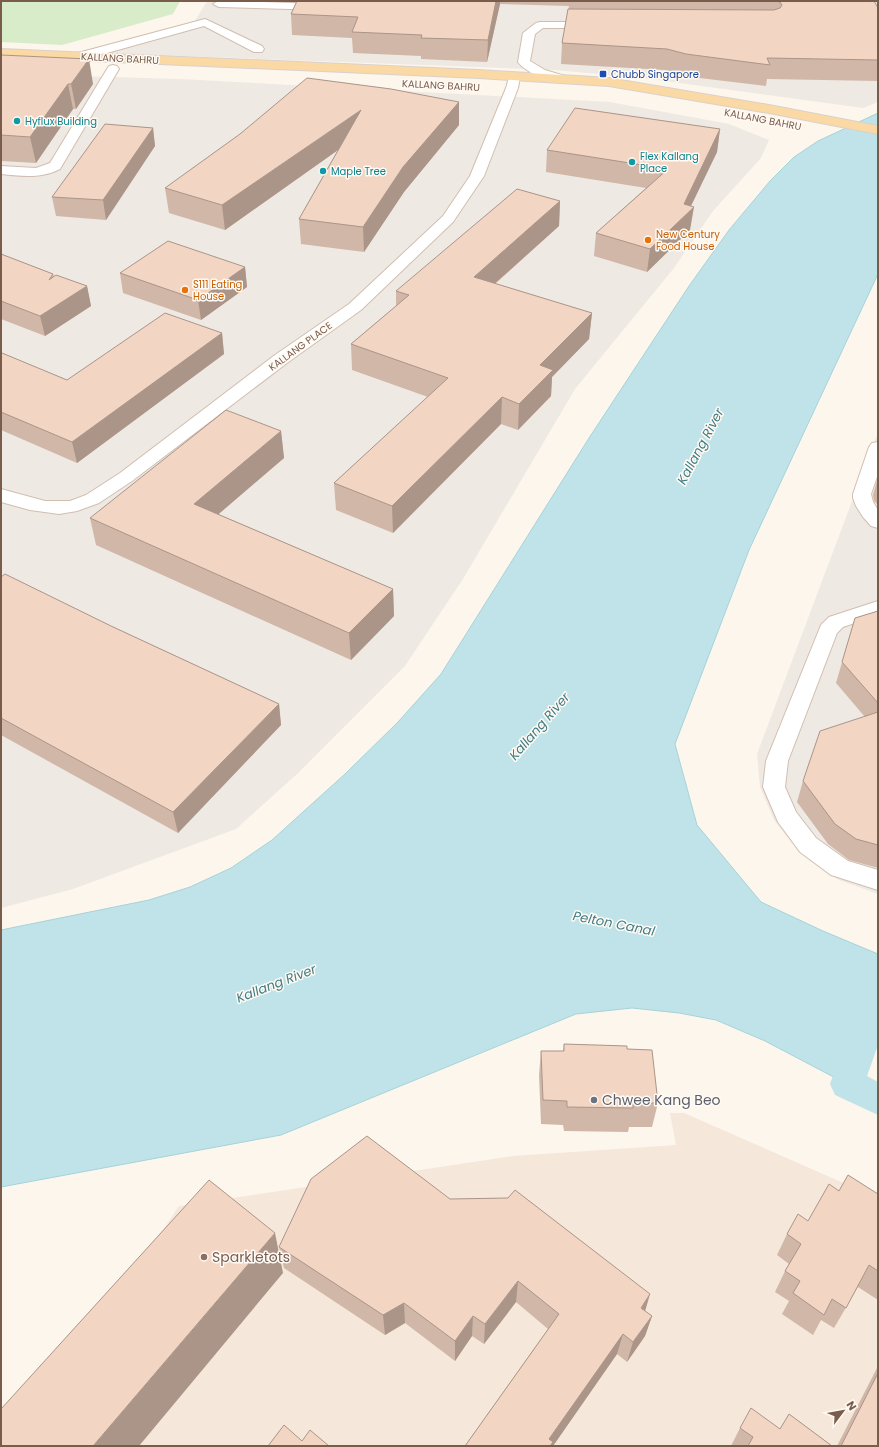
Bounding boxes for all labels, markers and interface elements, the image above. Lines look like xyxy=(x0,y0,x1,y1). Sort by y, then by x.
street label: KALLANG BAHRU xyxy=(81,49,159,68)
place label: Chubb Singapore xyxy=(611,67,699,82)
marker: Chubb Singapore xyxy=(598,69,608,79)
street label: KALLANG BAHRU xyxy=(402,76,480,95)
street label: KALLANG BAHRU xyxy=(723,105,803,134)
place label: Hyflux Building xyxy=(25,114,97,129)
marker: Hyflux Building xyxy=(12,116,22,126)
place label: Flex Kallang Place xyxy=(640,149,699,176)
marker: Flex Kallang Place xyxy=(627,157,637,167)
place label: Maple Tree xyxy=(331,164,386,179)
marker: Maple Tree xyxy=(318,166,328,176)
place label: New Century Food House xyxy=(656,227,720,254)
marker: New Century Food House xyxy=(643,235,653,245)
place label: S111 Eating House xyxy=(193,277,242,304)
marker: S111 Eating House xyxy=(180,285,190,295)
street label: KALLANG PLACE xyxy=(265,318,335,375)
water label: Kallang River xyxy=(672,404,729,488)
water label: Kallang River xyxy=(505,688,575,764)
water label: Pelton Canal xyxy=(571,906,657,941)
water label: Kallang River xyxy=(234,959,320,1007)
place label: Chwee Kang Beo xyxy=(602,1090,721,1110)
marker: Chwee Kang Beo xyxy=(589,1095,599,1105)
place label: Sparkletots xyxy=(212,1247,290,1267)
marker: Sparkletots xyxy=(199,1252,209,1262)
north arrow xyxy=(823,1391,863,1431)
text: N xyxy=(843,1398,860,1413)

